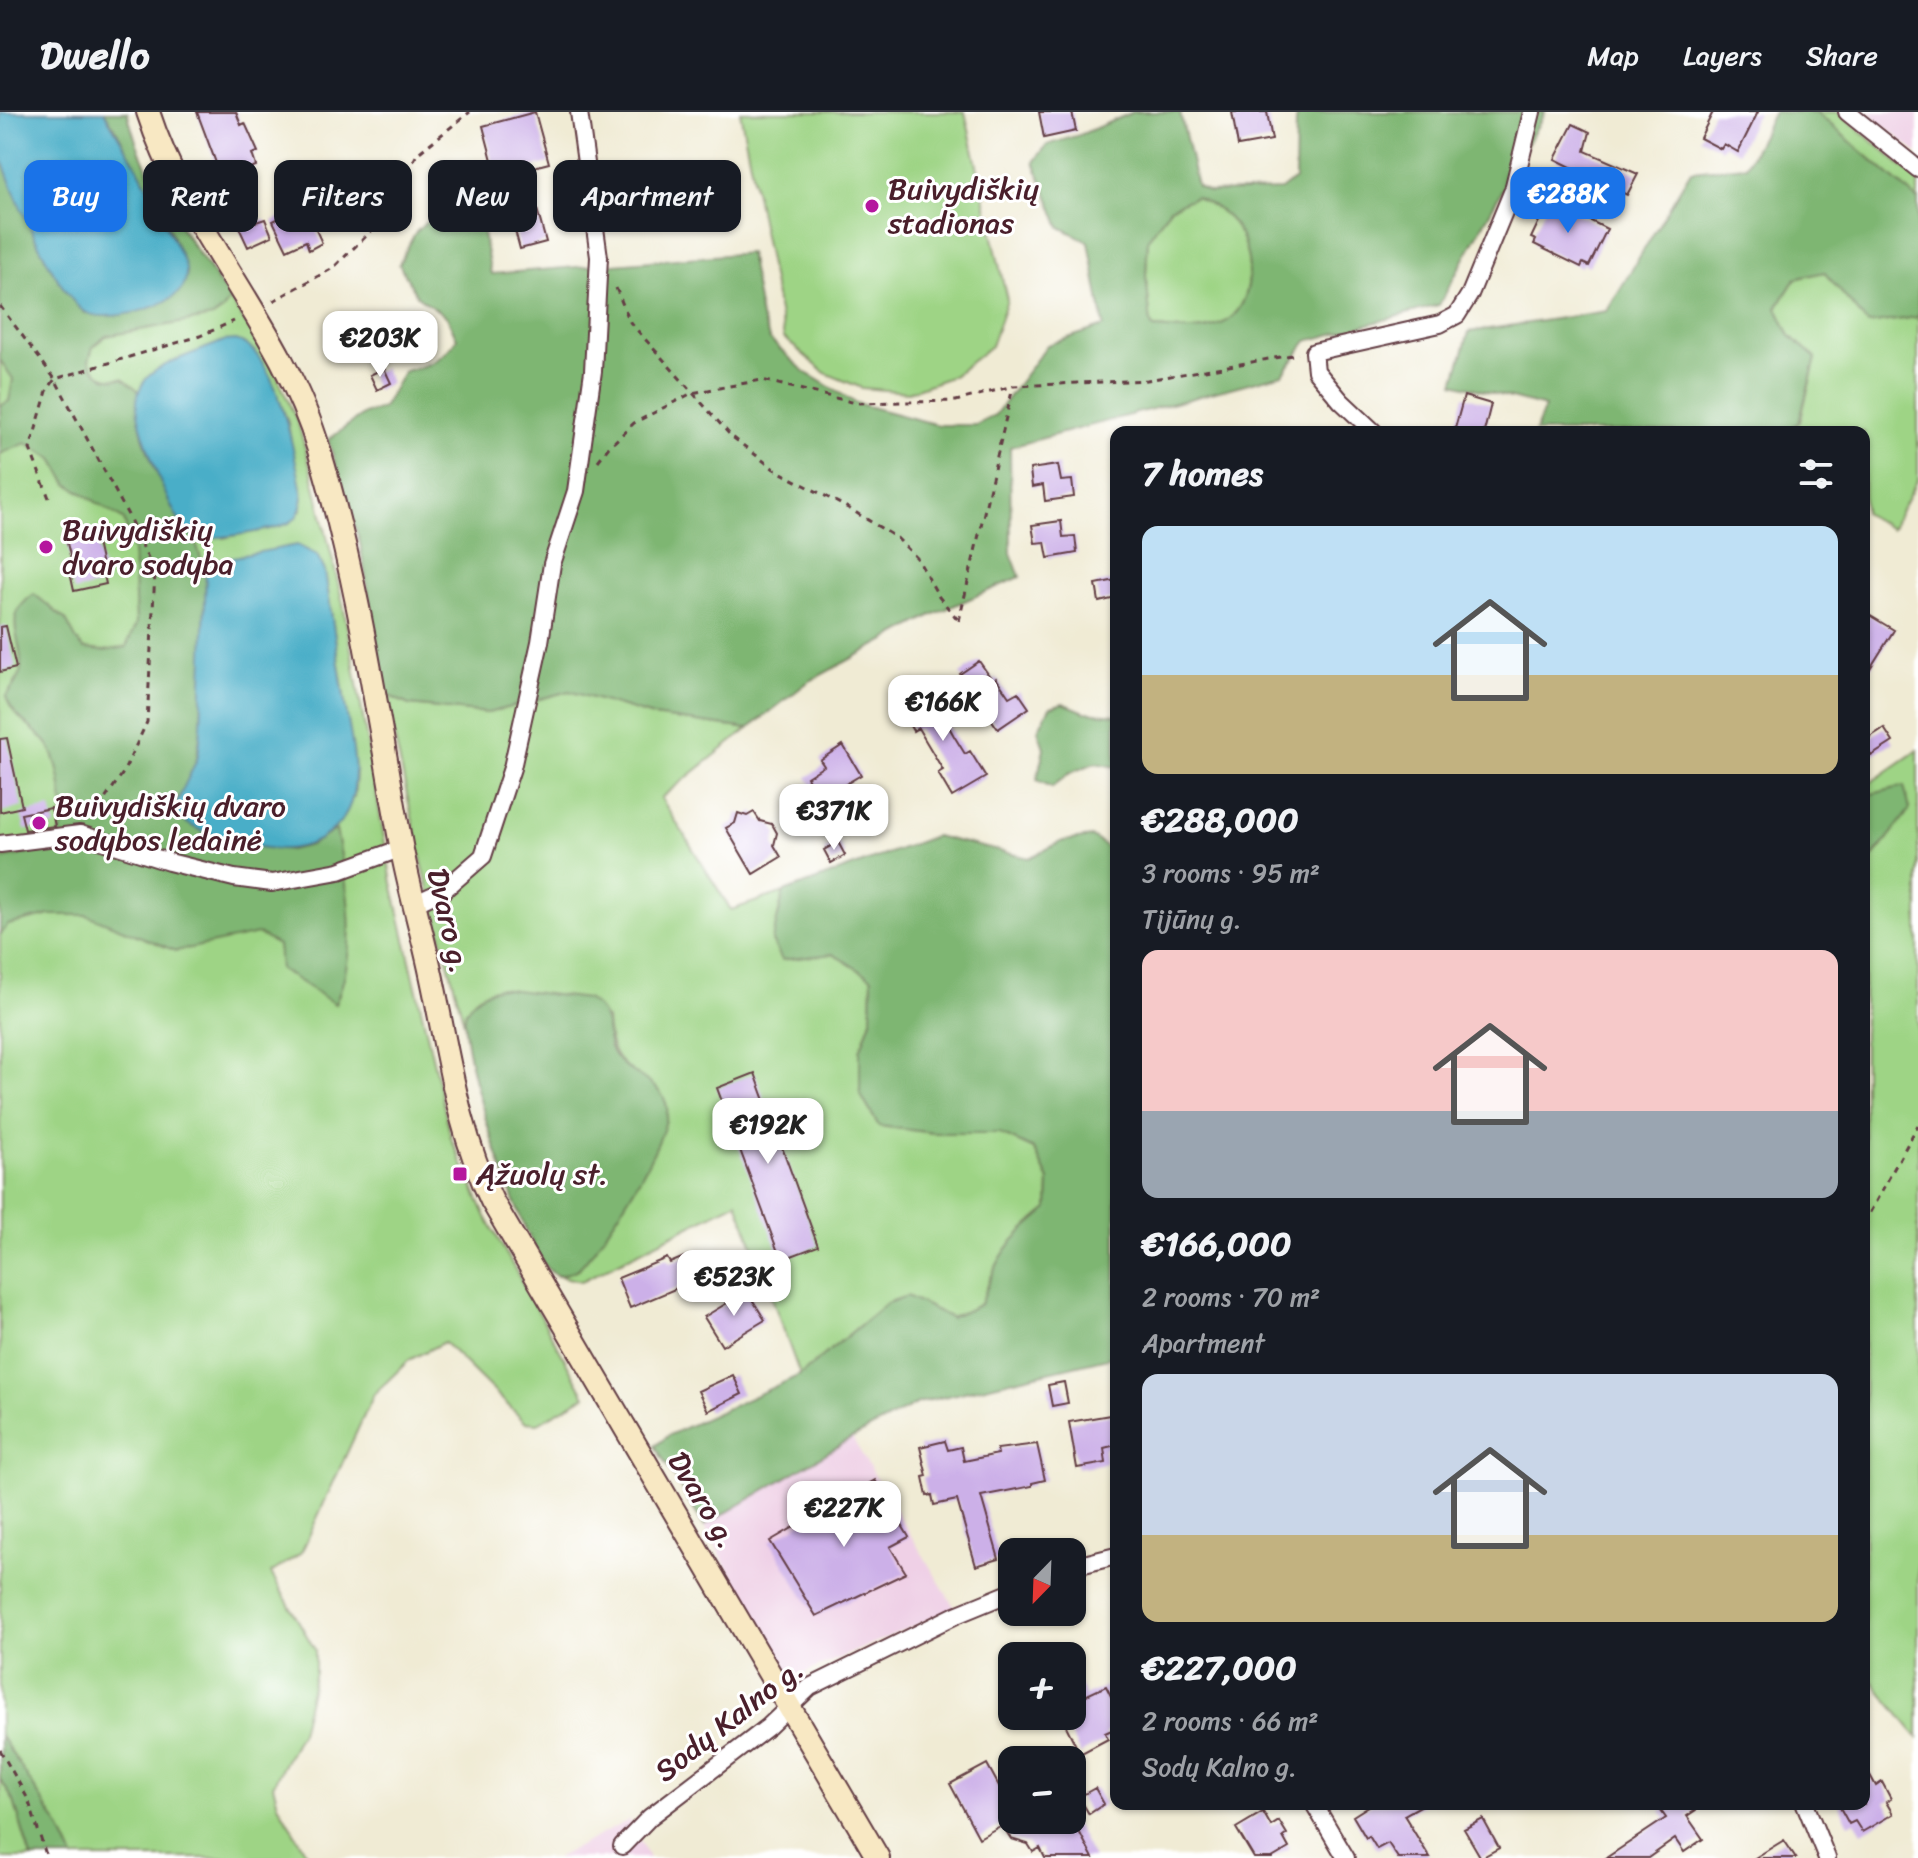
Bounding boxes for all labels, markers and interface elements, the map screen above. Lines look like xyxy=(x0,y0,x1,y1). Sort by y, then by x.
text: Dwello xyxy=(40,22,149,89)
text: Map xyxy=(1587,31,1639,80)
text: Layers xyxy=(1683,31,1762,80)
text: Share xyxy=(1806,31,1878,80)
chip: Buy xyxy=(24,160,127,232)
chip: Rent xyxy=(143,160,258,232)
chip: Filters xyxy=(274,160,412,232)
chip: New xyxy=(428,160,537,232)
chip: Apartment xyxy=(553,160,741,232)
place label: Buivydiškių stadionas xyxy=(887,162,1039,250)
pin: €288K xyxy=(1512,167,1624,235)
text: €288K xyxy=(1528,170,1608,216)
marker: Buivydiškių stadionas xyxy=(863,197,881,215)
pin: €203K xyxy=(324,311,436,379)
text: €203K xyxy=(341,314,419,360)
text: 7 homes xyxy=(1142,444,1263,504)
icon: filters xyxy=(1794,452,1838,496)
place label: Buivydiškių dvaro sodyba xyxy=(62,503,234,591)
marker: Buivydiškių dvaro sodyba xyxy=(37,538,55,556)
icon: home xyxy=(1418,578,1562,722)
pin: €166K xyxy=(887,675,999,743)
text: €166K xyxy=(906,678,980,724)
place label: Buivydiškių dvaro sodybos ledainė xyxy=(54,779,286,867)
pin: €371K xyxy=(778,784,890,852)
text: €371K xyxy=(797,787,871,833)
text: €288,000 xyxy=(1142,790,1299,850)
marker: Buivydiškių dvaro sodybos ledainė xyxy=(30,814,48,832)
text: 3 rooms · 95 m² xyxy=(1142,850,1320,896)
street label: Dvaro g. xyxy=(411,863,487,979)
text: Tijūnų g. xyxy=(1142,896,1242,942)
icon: home xyxy=(1418,1002,1562,1146)
pin: €192K xyxy=(712,1098,824,1166)
text: €192K xyxy=(730,1101,806,1147)
place label: Ąžuolų st. xyxy=(475,1147,608,1201)
marker: Ąžuolų st. xyxy=(451,1165,469,1183)
text: €166,000 xyxy=(1142,1214,1291,1274)
pin: €523K xyxy=(678,1250,790,1318)
text: €523K xyxy=(695,1253,773,1299)
text: 2 rooms · 70 m² xyxy=(1142,1274,1320,1320)
text: Apartment xyxy=(1142,1320,1265,1366)
icon: home xyxy=(1418,1426,1562,1570)
street label: Dvaro g. xyxy=(652,1440,754,1560)
pin: €227K xyxy=(788,1481,900,1549)
text: €227K xyxy=(805,1484,883,1530)
north arrow xyxy=(998,1538,1086,1626)
map controls xyxy=(998,1538,1086,1834)
text: €227,000 xyxy=(1142,1638,1297,1698)
button: + xyxy=(998,1642,1086,1730)
street label: Sodų Kalno g. xyxy=(642,1644,816,1796)
text: 2 rooms · 66 m² xyxy=(1142,1698,1318,1744)
text: Sodų Kalno g. xyxy=(1142,1744,1297,1790)
button: − xyxy=(998,1746,1086,1834)

